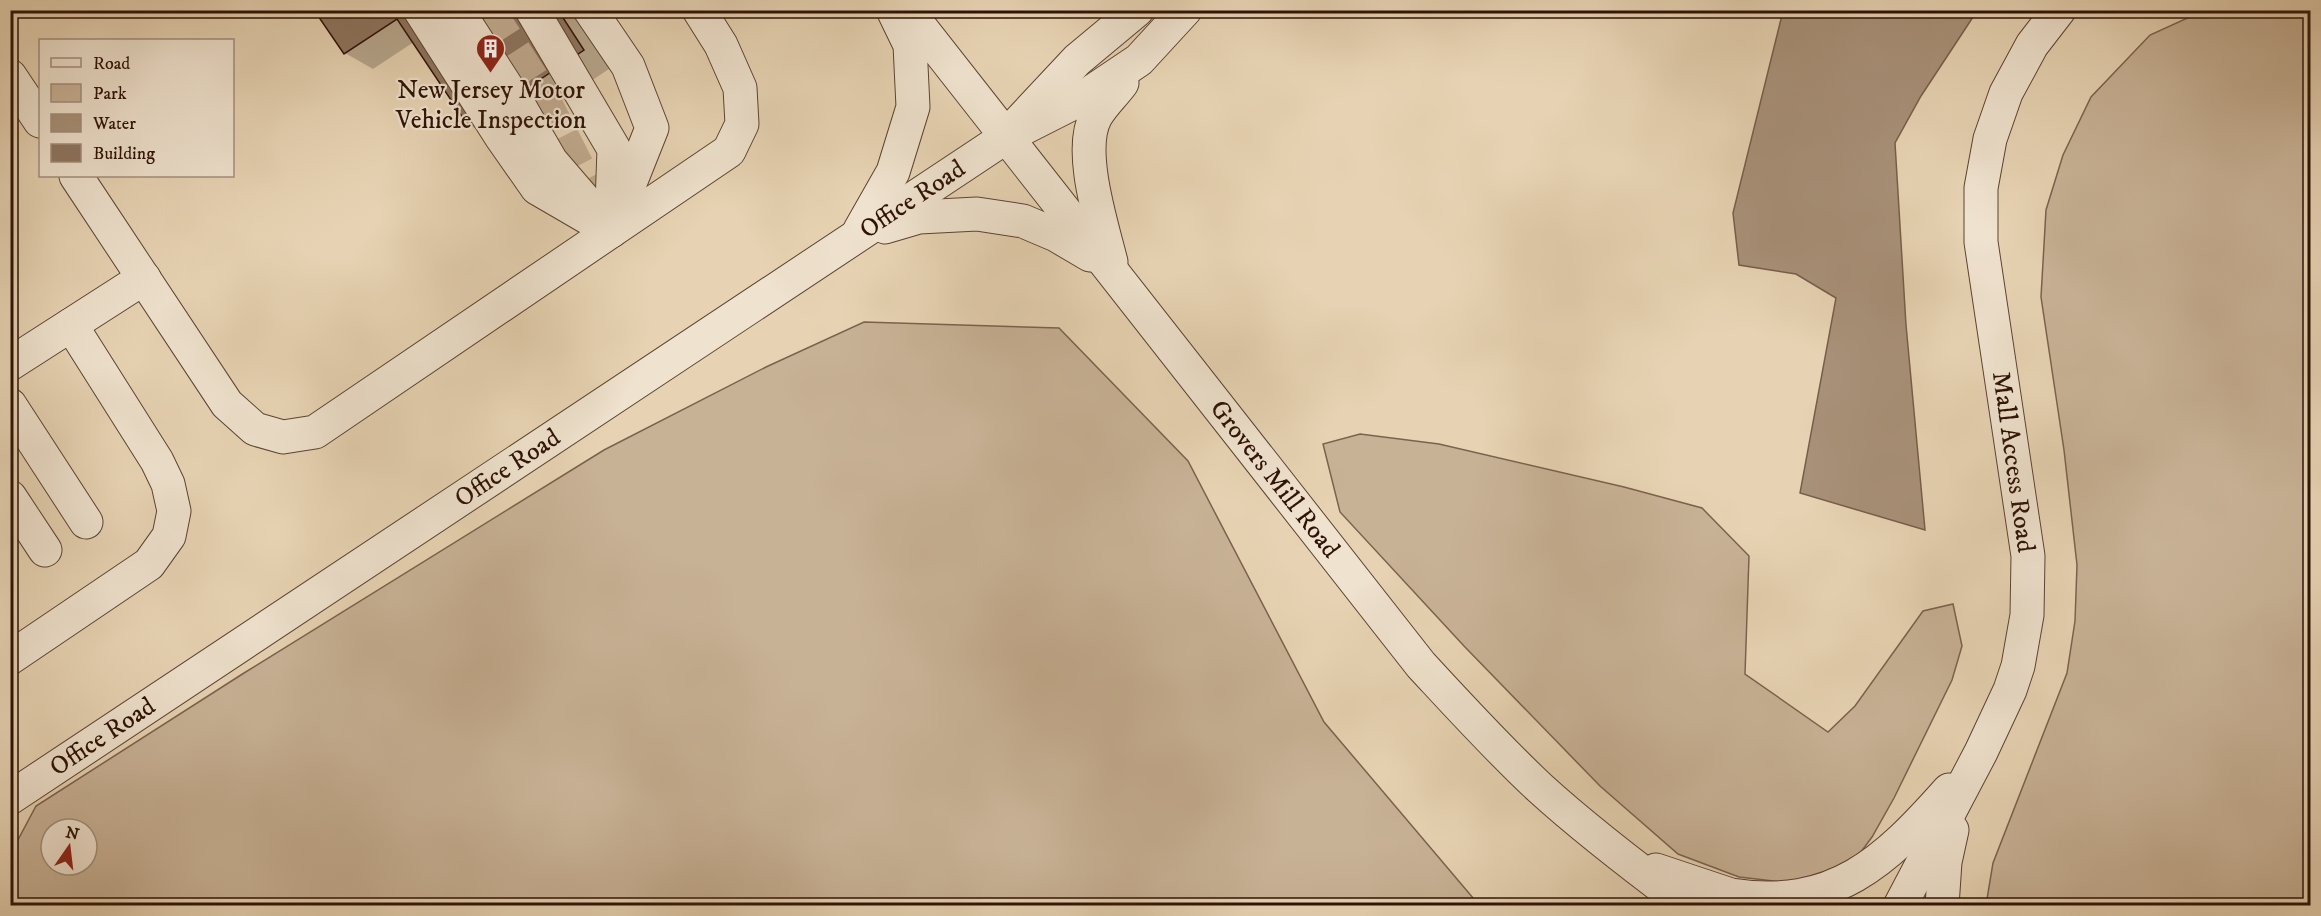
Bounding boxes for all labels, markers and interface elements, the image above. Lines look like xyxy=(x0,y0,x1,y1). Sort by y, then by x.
building icon: New Jersey Motor Vehicle Inspection xyxy=(475,32,507,74)
legend xyxy=(39,39,234,177)
text: Road xyxy=(93,53,130,75)
place label: New Jersey Motor Vehicle Inspection xyxy=(395,74,587,137)
text: Park xyxy=(93,83,127,105)
text: Water xyxy=(92,113,136,135)
text: Building xyxy=(93,143,155,165)
street label: Office Road xyxy=(853,152,972,246)
street label: Mall Access Road xyxy=(1984,369,2042,555)
street label: Grovers Mill Road xyxy=(1203,393,1347,565)
street label: Office Road xyxy=(448,421,567,515)
street label: Office Road xyxy=(43,690,162,784)
north arrow xyxy=(39,817,99,877)
text: N xyxy=(64,822,81,845)

